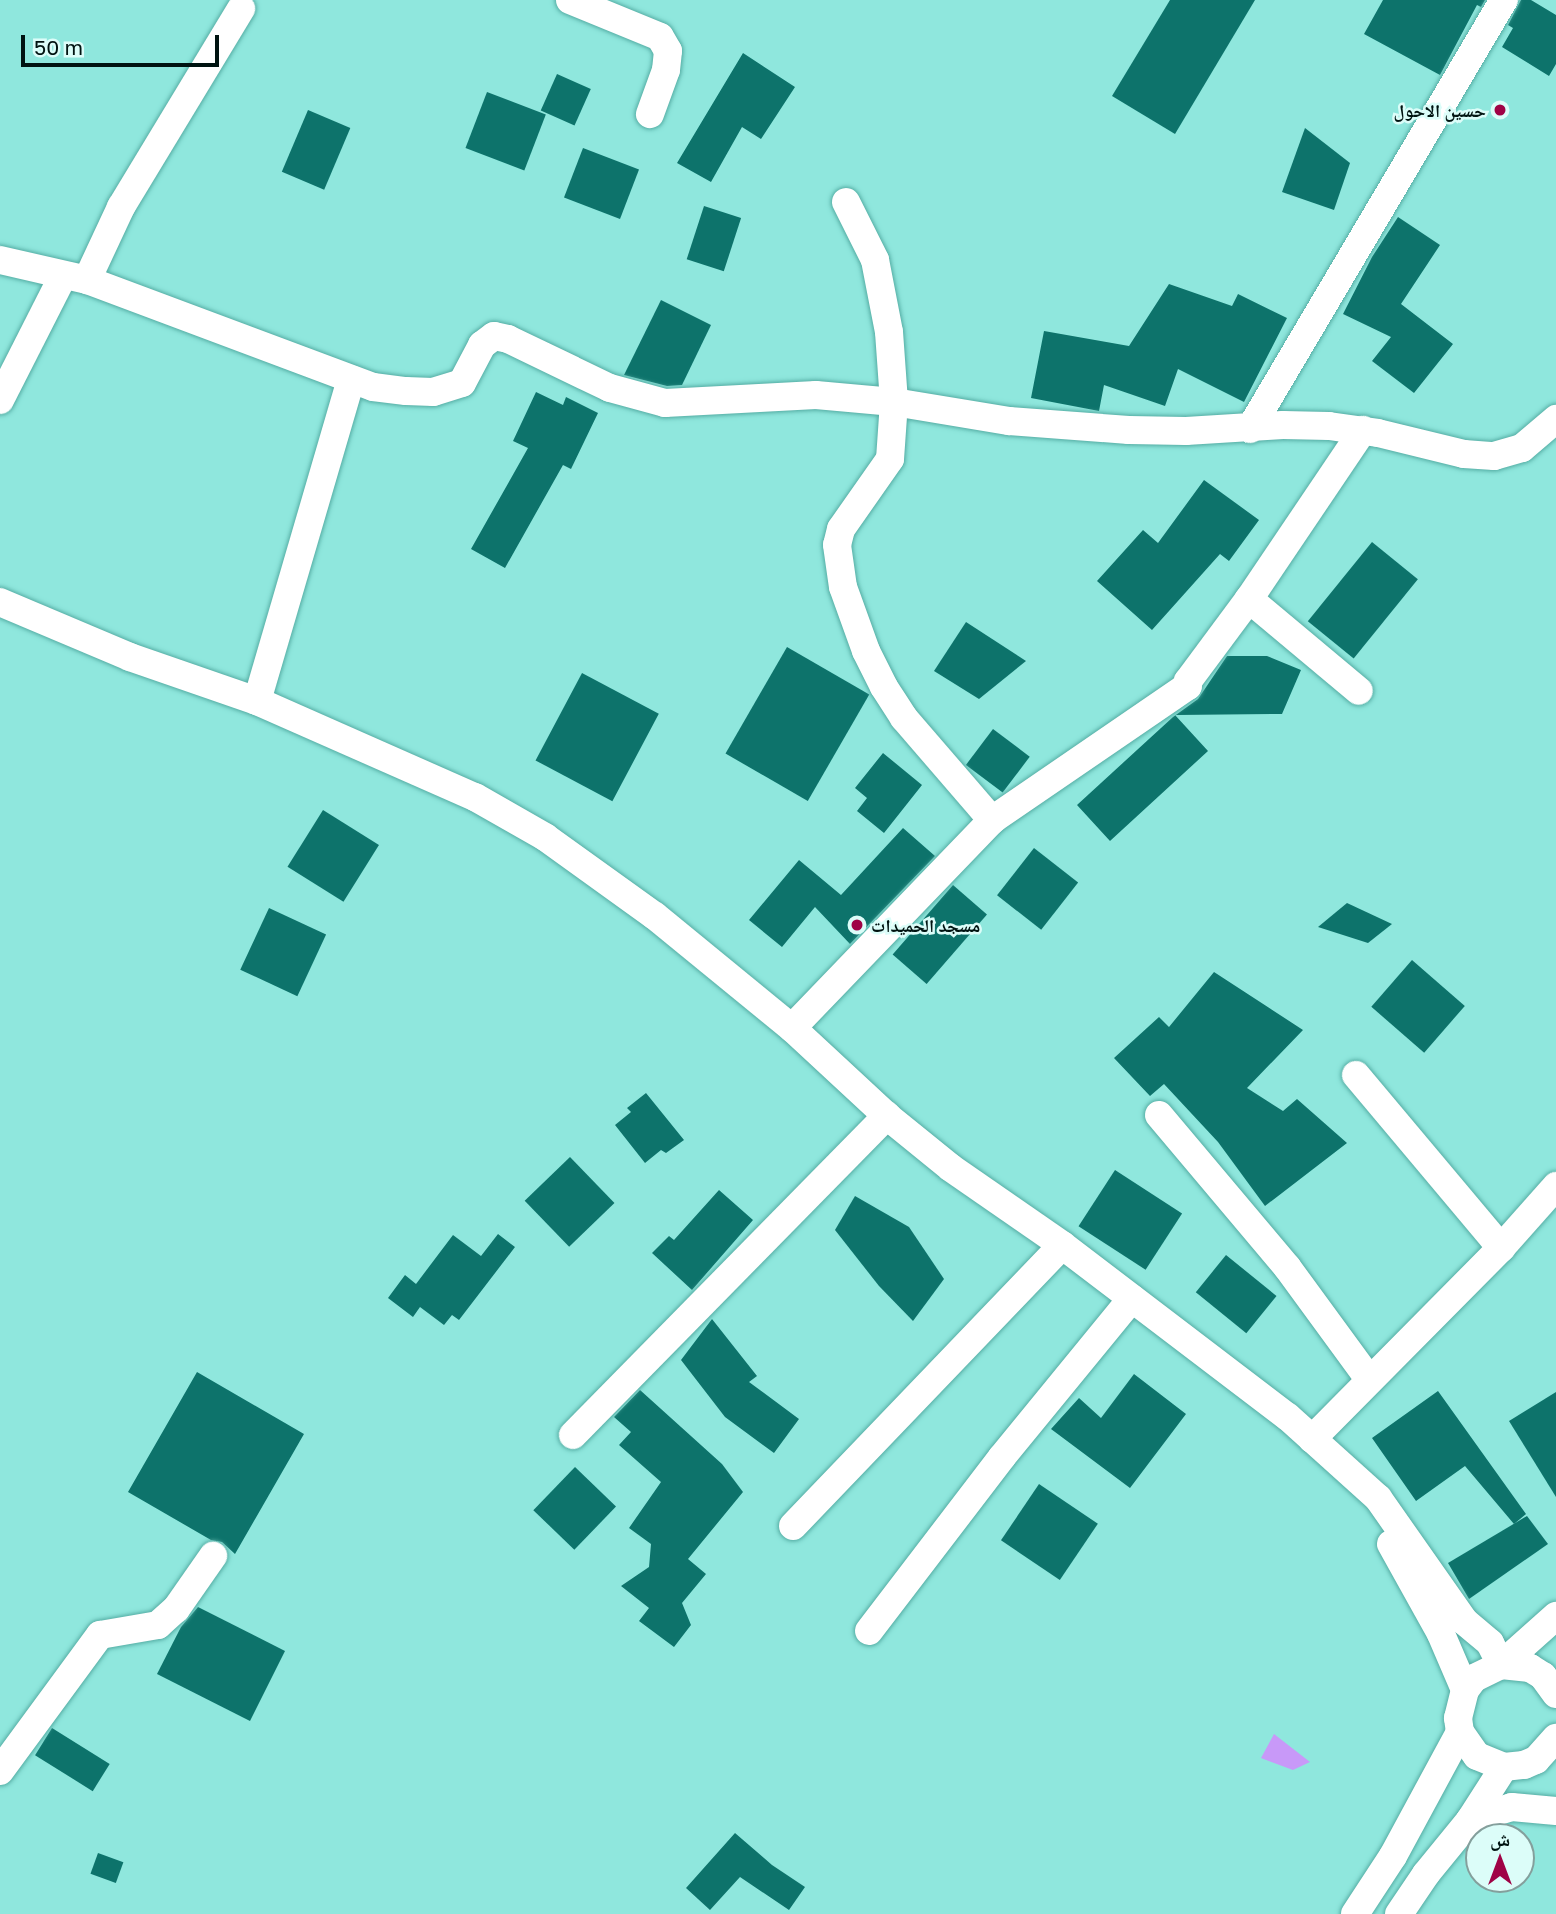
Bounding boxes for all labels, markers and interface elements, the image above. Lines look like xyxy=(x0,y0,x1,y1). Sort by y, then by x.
scale bar xyxy=(24,21,222,65)
text: 50 m xyxy=(34,34,83,60)
place label: حسين الاحول xyxy=(1394,99,1486,121)
marker: حسين الاحول xyxy=(1492,102,1508,118)
place label: مسجد الحميدات xyxy=(871,914,980,936)
marker: مسجد الحميدات xyxy=(849,917,865,933)
north arrow xyxy=(1465,1823,1535,1893)
text: ش xyxy=(1490,1827,1510,1850)

